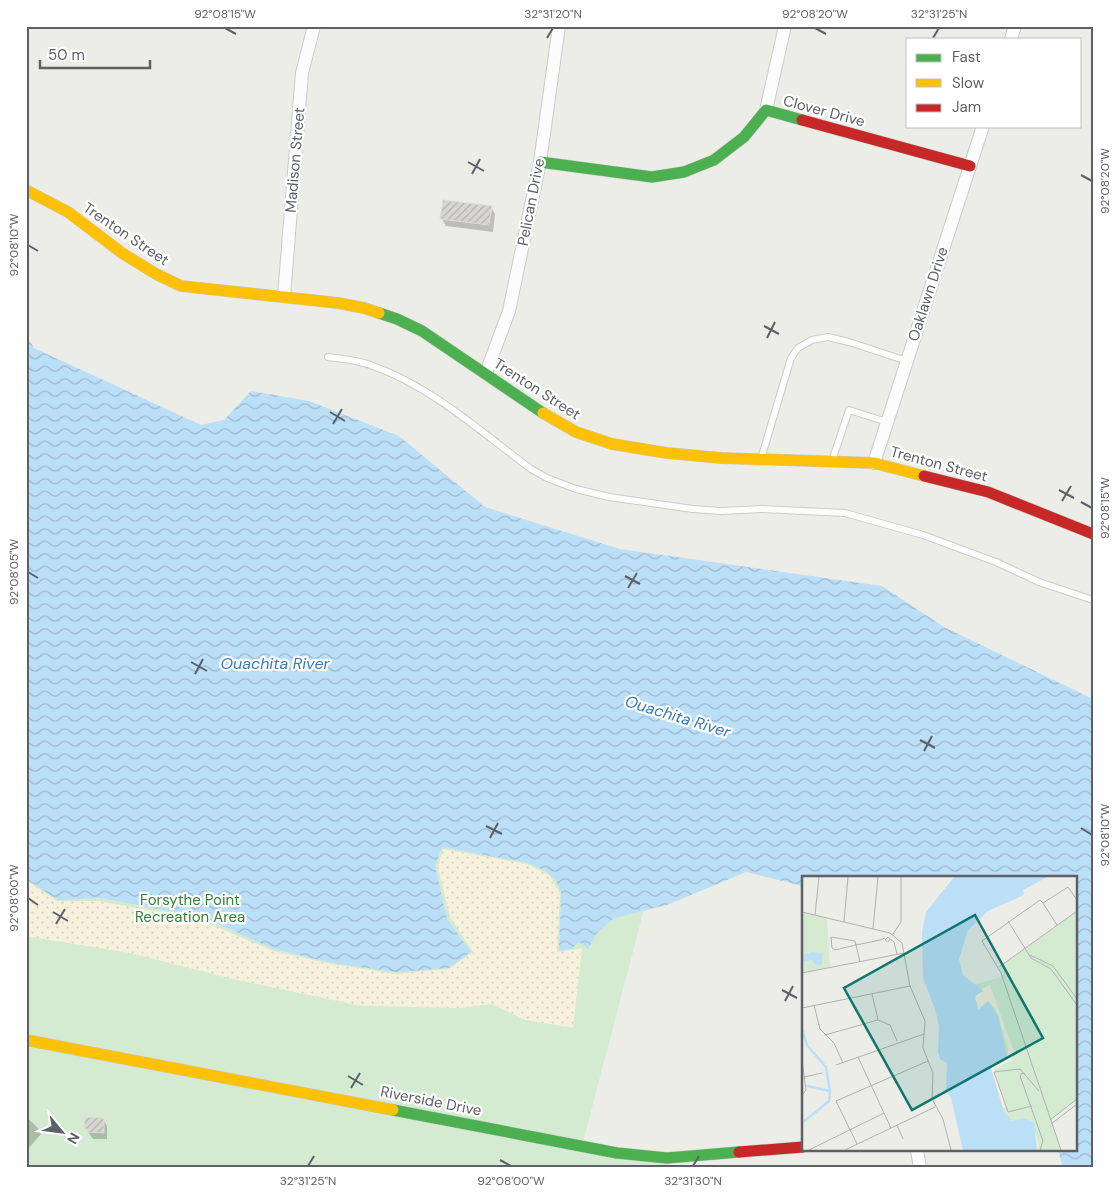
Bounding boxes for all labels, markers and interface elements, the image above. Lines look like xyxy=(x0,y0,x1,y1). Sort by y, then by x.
text: 92°08'15"W xyxy=(194,6,256,22)
text: 32°31'20"N xyxy=(524,6,582,22)
text: 92°08'20"W xyxy=(782,6,848,22)
text: 32°31'25"N xyxy=(911,6,967,22)
scale bar xyxy=(40,38,150,70)
legend xyxy=(906,38,1082,128)
text: 50 m xyxy=(48,45,85,65)
text: Fast xyxy=(952,47,981,67)
text: Slow xyxy=(952,73,985,93)
street label: Clover Drive xyxy=(781,91,867,131)
text: Jam xyxy=(952,97,981,117)
street label: Madison Street xyxy=(280,107,310,213)
text: 92°08'20"W xyxy=(1097,148,1113,214)
street label: Pelican Drive xyxy=(513,157,549,247)
street label: Trenton Street xyxy=(79,198,173,270)
text: 92°08'10"W xyxy=(6,213,22,276)
street label: Oaklawn Drive xyxy=(903,244,953,344)
street label: Trenton Street xyxy=(490,353,584,425)
street label: Trenton Street xyxy=(888,441,990,487)
text: 92°08'15"W xyxy=(1097,477,1113,539)
text: 92°08'05"W xyxy=(6,539,22,605)
water label: Ouachita River xyxy=(220,653,331,674)
water label: Ouachita River xyxy=(623,690,734,743)
text: 92°08'10"W xyxy=(1097,803,1113,866)
text: 92°08'00"W xyxy=(6,864,22,932)
inset map xyxy=(802,876,1076,1152)
park label: Forsythe Point Recreation Area xyxy=(135,890,245,927)
street label: Riverside Drive xyxy=(379,1081,483,1121)
north arrow xyxy=(38,1106,88,1156)
text: N xyxy=(63,1129,84,1147)
text: 32°31'25"N xyxy=(280,1173,336,1189)
text: 92°08'00"W xyxy=(477,1173,545,1189)
text: 32°31'30"N xyxy=(664,1173,722,1189)

